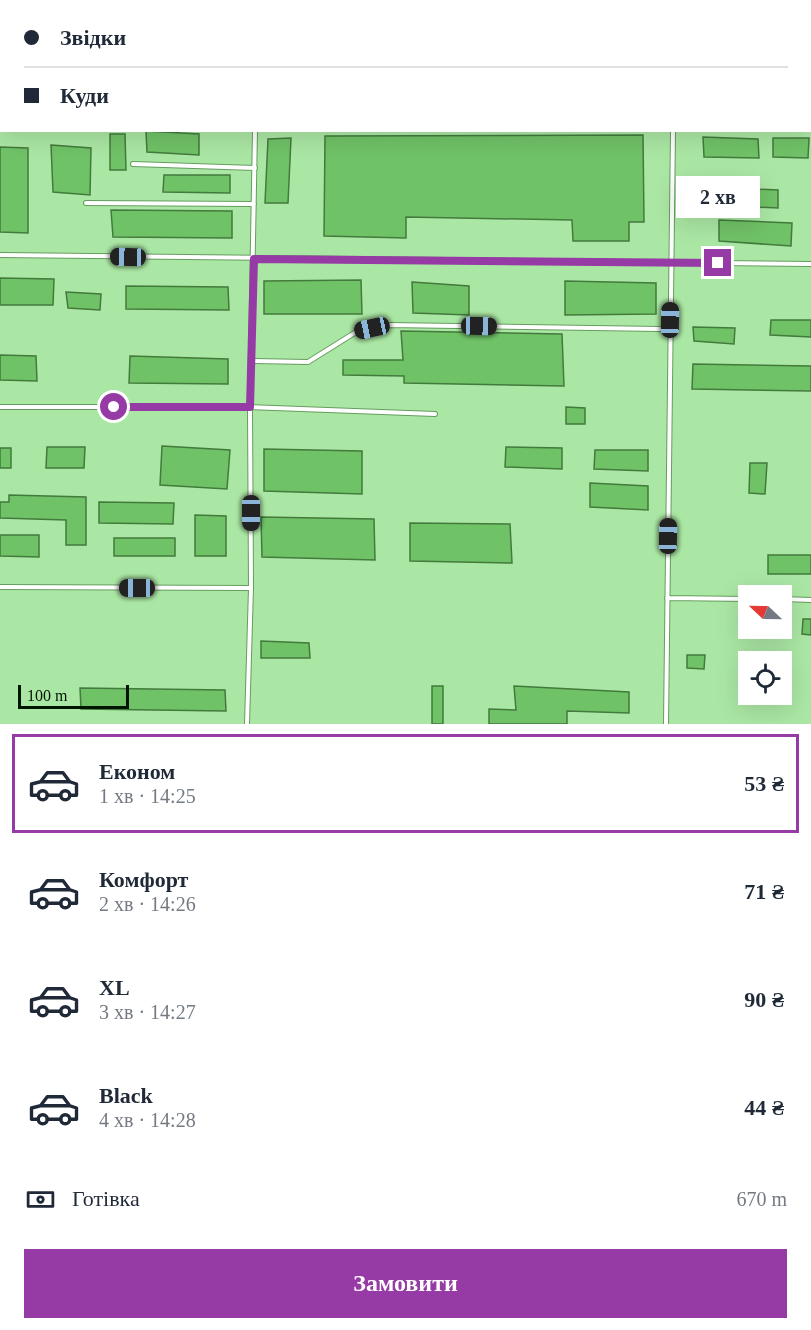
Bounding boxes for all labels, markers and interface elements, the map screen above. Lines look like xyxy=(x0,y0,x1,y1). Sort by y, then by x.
text: Звідки xyxy=(60,25,126,50)
text: Куди xyxy=(60,83,109,108)
callout: 2 хв xyxy=(676,176,760,218)
text: 2 хв xyxy=(700,186,736,208)
car xyxy=(110,248,146,266)
route end xyxy=(704,249,731,276)
car xyxy=(661,302,679,338)
car xyxy=(353,315,391,341)
car xyxy=(461,317,497,335)
route start xyxy=(100,393,127,420)
car xyxy=(242,495,260,531)
car xyxy=(659,518,677,554)
car xyxy=(119,579,155,597)
north arrow xyxy=(738,585,792,639)
map controls xyxy=(738,585,792,705)
button: locate xyxy=(738,651,792,705)
scale bar xyxy=(18,682,129,710)
text: 100 m xyxy=(27,687,67,704)
icon: car xyxy=(27,757,81,811)
text: Економ xyxy=(99,759,175,784)
text: 53 ₴ xyxy=(744,771,784,796)
text: 1 хв · 14:25 xyxy=(99,785,196,807)
icon: car xyxy=(27,865,81,919)
text: Комфорт xyxy=(99,867,188,892)
text: 71 ₴ xyxy=(744,879,784,904)
text: 2 хв · 14:26 xyxy=(99,893,196,915)
icon: car xyxy=(27,973,81,1027)
text: XL xyxy=(99,975,130,1000)
text: 90 ₴ xyxy=(744,987,784,1012)
text: 3 хв · 14:27 xyxy=(99,1001,196,1023)
icon: car xyxy=(27,1081,81,1135)
text: Black xyxy=(99,1083,153,1108)
text: 44 ₴ xyxy=(744,1095,784,1120)
text: 4 хв · 14:28 xyxy=(99,1109,196,1131)
icon: cash xyxy=(24,1183,57,1216)
text: Готівка xyxy=(72,1186,140,1211)
text: 670 m xyxy=(736,1188,787,1210)
button: Замовити xyxy=(24,1249,787,1318)

